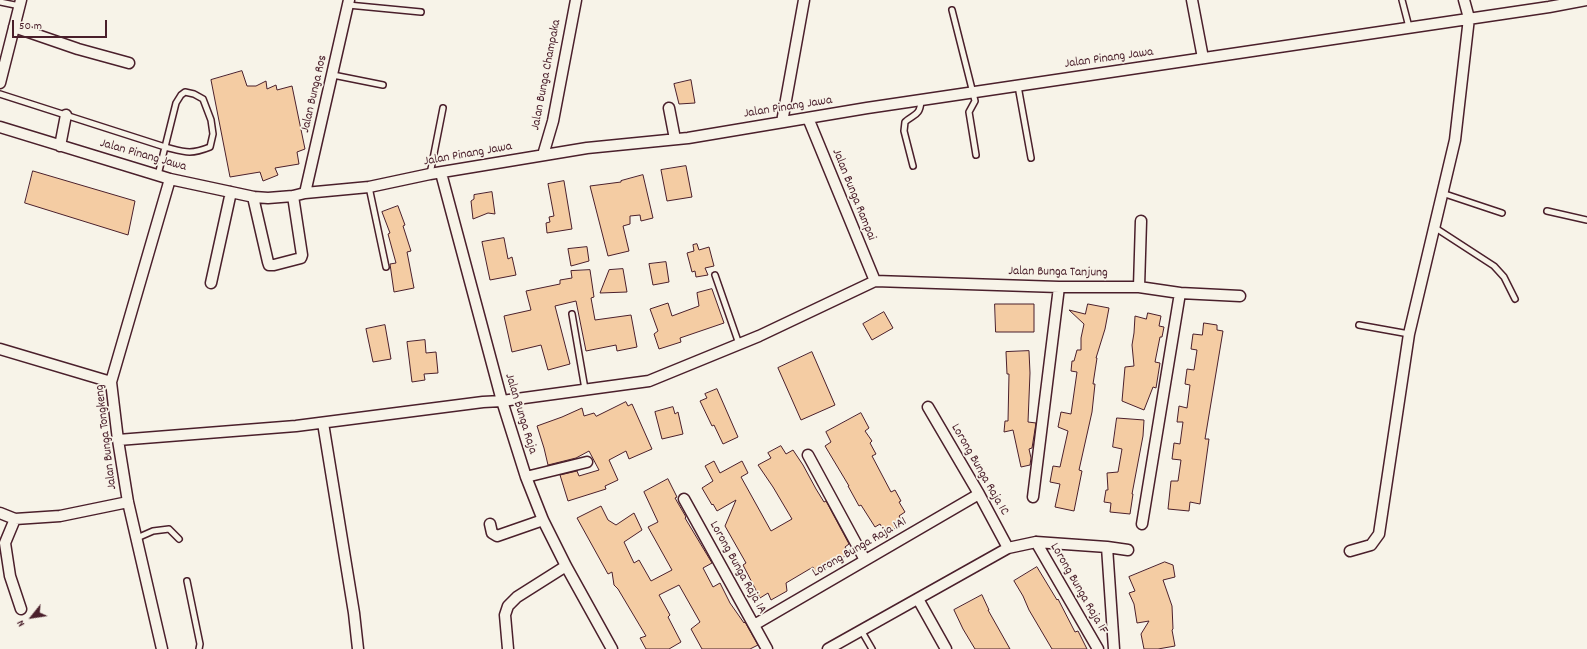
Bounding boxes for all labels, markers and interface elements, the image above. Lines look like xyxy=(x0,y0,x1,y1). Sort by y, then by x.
scale bar xyxy=(14,12,109,38)
text: 50 m xyxy=(19,18,42,35)
street label: Jalan Bunga Champaka xyxy=(529,18,565,132)
street label: Jalan Pinang Jawa xyxy=(1064,45,1154,73)
street label: Jalan Bunga Ros xyxy=(298,54,332,134)
street label: Jalan Pinang Jawa xyxy=(743,93,833,123)
street label: Jalan Pinang Jawa xyxy=(98,136,188,176)
street label: Jalan Pinang Jawa xyxy=(423,140,513,170)
street label: Jalan Bunga Rampai xyxy=(828,147,878,243)
street label: Jalan Bunga Tanjung xyxy=(1008,264,1108,282)
street label: Jalan Bunga Raja xyxy=(500,372,540,456)
street label: Jalan Bunga Tongkeng xyxy=(93,384,121,490)
street label: Lorong Bunga Raja 1C xyxy=(946,421,1012,519)
street label: Lorong Bunga Raja 1A1 xyxy=(810,515,910,581)
street label: Lorong Bunga Raja 1A xyxy=(705,519,769,617)
street label: Lorong Bunga Raja 1F xyxy=(1046,541,1110,637)
north arrow xyxy=(12,597,52,637)
text: N xyxy=(13,617,30,629)

